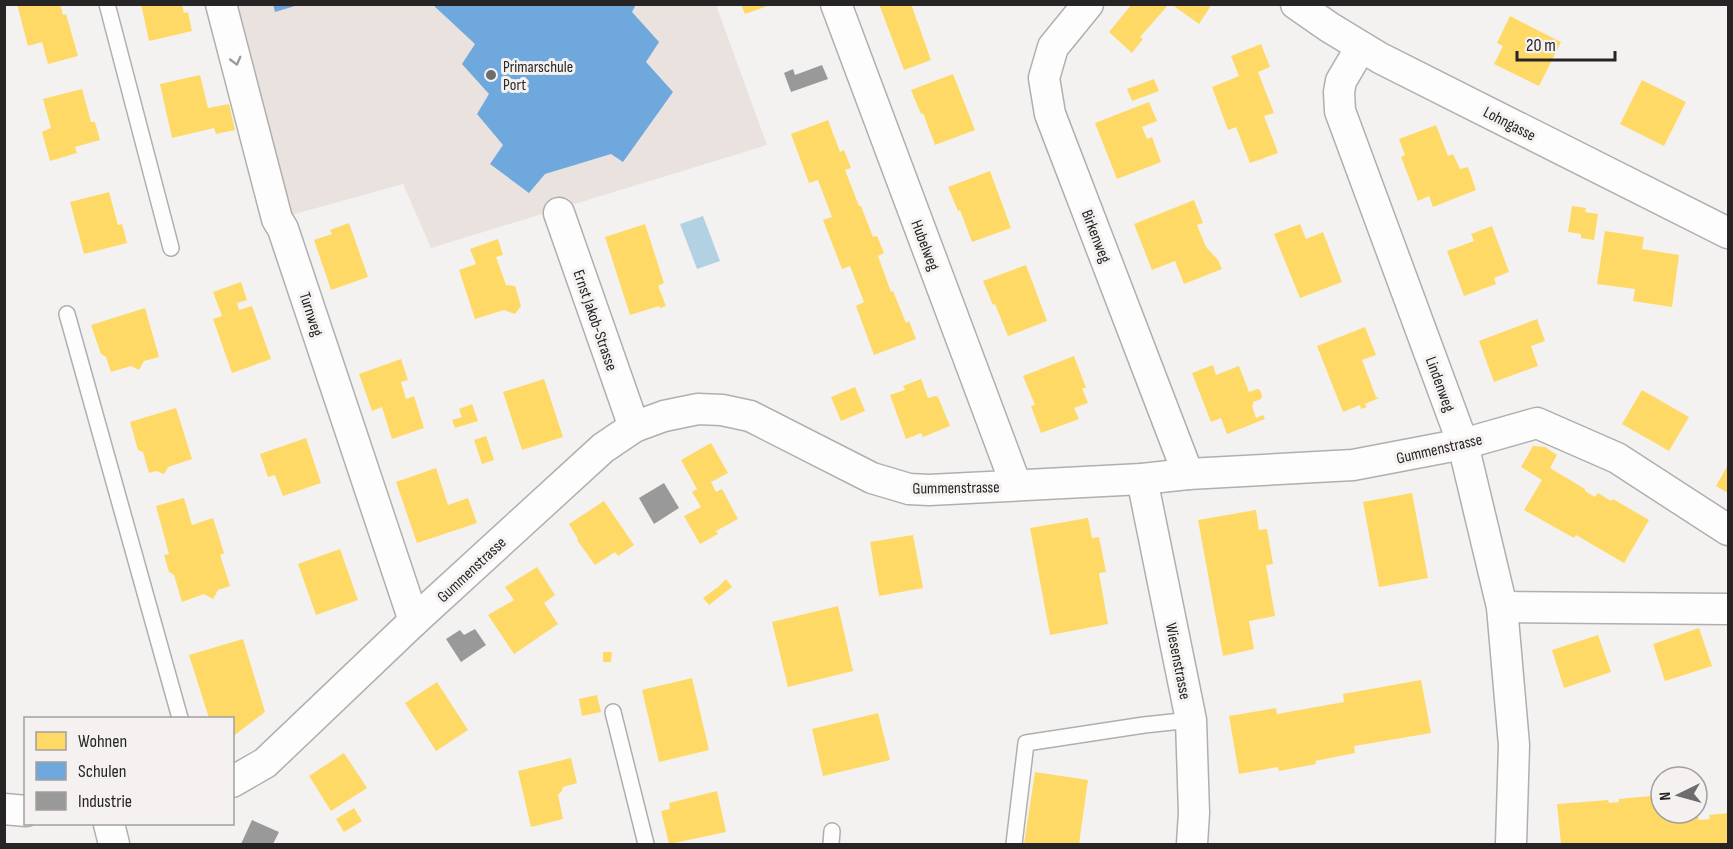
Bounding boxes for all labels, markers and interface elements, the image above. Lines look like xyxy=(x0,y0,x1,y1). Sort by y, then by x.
scale bar xyxy=(1517,24,1614,62)
text: 20 m xyxy=(1526,35,1556,56)
one-way arrow xyxy=(228,56,241,66)
place label: Primarschule Port xyxy=(503,58,573,95)
marker: Primarschule Port xyxy=(484,68,498,82)
street label: Lohngasse xyxy=(1480,103,1539,146)
street label: Birkenweg xyxy=(1077,207,1114,266)
street label: Hubelweg xyxy=(906,218,943,273)
street label: Ernst Jakob-Strasse xyxy=(568,268,621,373)
street label: Turnweg xyxy=(295,290,327,339)
street label: Lindenweg xyxy=(1421,354,1458,415)
street label: Gummenstrasse xyxy=(1395,430,1484,469)
street label: Gummenstrasse xyxy=(912,478,1000,499)
street label: Gummenstrasse xyxy=(434,533,510,607)
street label: Wiesenstrasse xyxy=(1161,621,1194,701)
legend xyxy=(24,717,234,825)
text: Wohnen xyxy=(78,731,127,752)
text: Schulen xyxy=(78,761,126,782)
north arrow xyxy=(1649,765,1709,825)
text: Industrie xyxy=(78,791,132,812)
text: N xyxy=(1656,791,1675,801)

